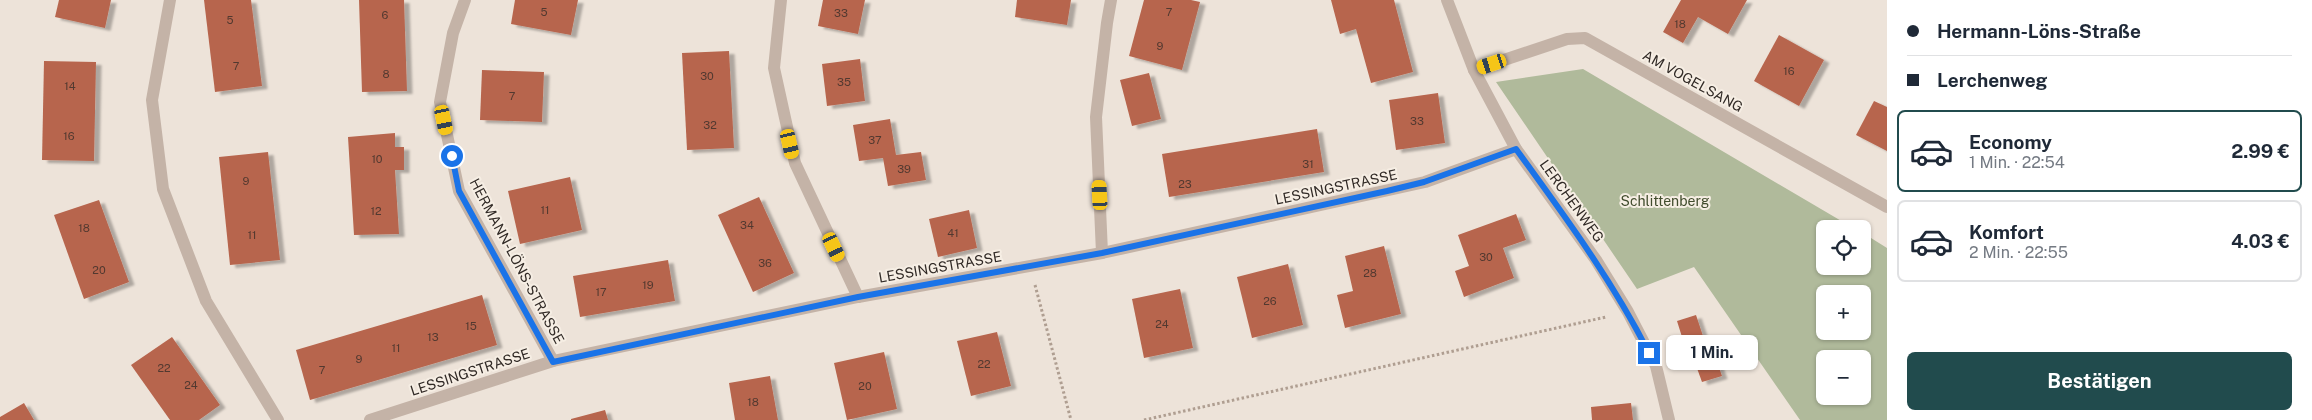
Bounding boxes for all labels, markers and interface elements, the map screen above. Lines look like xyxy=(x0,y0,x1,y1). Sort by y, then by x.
house number: 5 xyxy=(540,6,548,18)
house number: 7 xyxy=(1166,6,1173,18)
house number: 33 xyxy=(834,7,848,19)
house number: 6 xyxy=(382,9,389,21)
house number: 5 xyxy=(226,14,234,26)
house number: 18 xyxy=(1674,18,1686,30)
text: Hermann-Löns-Straße xyxy=(1937,20,2141,42)
house number: 9 xyxy=(1157,40,1164,52)
street label: AM VOGELSANG xyxy=(1640,47,1746,115)
car xyxy=(1475,52,1508,76)
house number: 7 xyxy=(233,60,240,72)
house number: 16 xyxy=(1783,65,1795,77)
house number: 8 xyxy=(382,68,390,80)
text: Lerchenweg xyxy=(1937,69,2047,91)
house number: 30 xyxy=(700,70,714,82)
house number: 35 xyxy=(837,76,851,88)
house number: 14 xyxy=(64,80,76,92)
house number: 7 xyxy=(509,90,516,102)
car xyxy=(433,104,454,136)
house number: 33 xyxy=(1410,115,1424,127)
house number: 32 xyxy=(703,119,717,131)
car xyxy=(779,128,800,160)
icon: car xyxy=(1909,129,1954,174)
house number: 16 xyxy=(63,130,75,142)
text: Economy xyxy=(1969,131,2052,153)
house number: 37 xyxy=(868,134,882,146)
text: 2.99 € xyxy=(2231,140,2290,162)
route start xyxy=(441,145,463,167)
house number: 10 xyxy=(371,153,383,165)
text: 1 Min. · 22:54 xyxy=(1969,153,2065,172)
street label: LERCHENWEG xyxy=(1537,157,1607,245)
house number: 31 xyxy=(1302,158,1314,170)
house number: 39 xyxy=(897,163,911,175)
street label: LESSINGSTRASSE xyxy=(1273,166,1399,208)
house number: 9 xyxy=(243,175,250,187)
street label: HERMANN-LÖNS-STRASSE xyxy=(467,175,569,346)
house number: 23 xyxy=(1178,178,1192,190)
car xyxy=(1091,180,1108,210)
park label: Schlittenberg xyxy=(1621,193,1710,209)
house number: 11 xyxy=(541,204,549,216)
house number: 12 xyxy=(370,205,382,217)
house number: 34 xyxy=(740,219,754,231)
icon: car xyxy=(1909,219,1954,264)
map controls xyxy=(1816,220,1871,405)
button: locate xyxy=(1816,220,1871,275)
text: Komfort xyxy=(1969,221,2044,243)
house number: 18 xyxy=(78,222,90,234)
house number: 41 xyxy=(947,227,959,239)
house number: 11 xyxy=(248,229,256,241)
car xyxy=(820,230,847,264)
text: 4.03 € xyxy=(2231,230,2290,252)
text: 2 Min. · 22:55 xyxy=(1969,243,2068,262)
street label: LESSINGSTRASSE xyxy=(877,248,1003,286)
house number: 30 xyxy=(1479,251,1493,263)
house number: 36 xyxy=(758,257,772,269)
house number: 20 xyxy=(92,264,106,276)
house number: 28 xyxy=(1363,267,1377,279)
house number: 19 xyxy=(642,279,654,291)
button: + xyxy=(1816,285,1871,340)
house number: 17 xyxy=(595,286,607,298)
house number: 26 xyxy=(1263,295,1277,307)
house number: 24 xyxy=(1155,318,1169,330)
house number: 15 xyxy=(465,320,477,332)
house number: 13 xyxy=(427,331,439,343)
callout: 1 Min. xyxy=(1666,336,1759,370)
house number: 11 xyxy=(392,342,400,354)
route end xyxy=(1638,342,1660,364)
text: 1 Min. xyxy=(1690,343,1734,362)
street label: LESSINGSTRASSE xyxy=(408,345,532,399)
button: − xyxy=(1816,350,1871,405)
button: Bestätigen xyxy=(1907,352,2292,410)
house number: 9 xyxy=(356,353,363,365)
house number: 22 xyxy=(977,358,991,370)
house number: 22 xyxy=(157,362,171,374)
house number: 7 xyxy=(319,364,326,376)
house number: 24 xyxy=(184,379,198,391)
house number: 20 xyxy=(858,380,872,392)
house number: 18 xyxy=(747,396,759,408)

